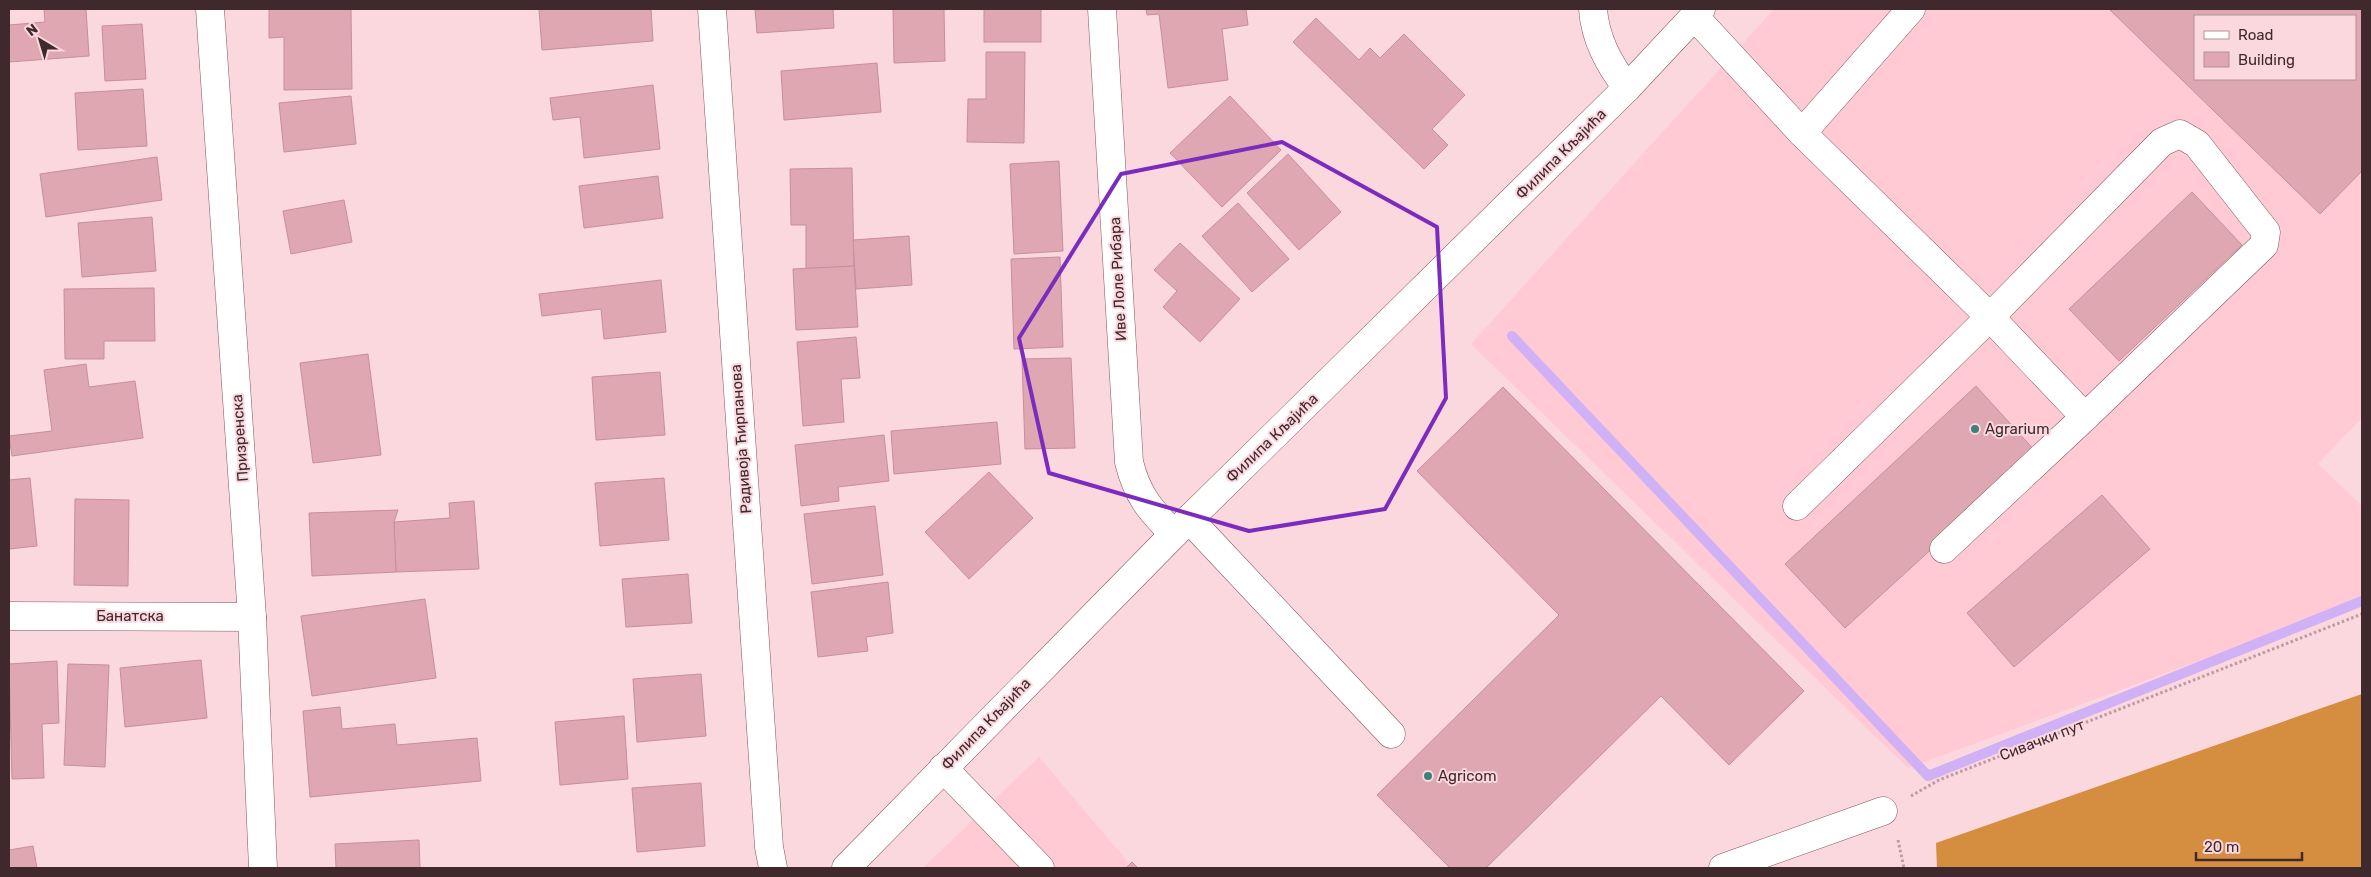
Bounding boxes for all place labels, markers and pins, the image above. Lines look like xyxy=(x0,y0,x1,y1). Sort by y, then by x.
place label: Agrarium xyxy=(1985,420,2049,438)
marker: Agrarium xyxy=(1969,423,1981,435)
place label: Agricom xyxy=(1438,767,1496,785)
marker: Agricom xyxy=(1422,770,1434,782)

